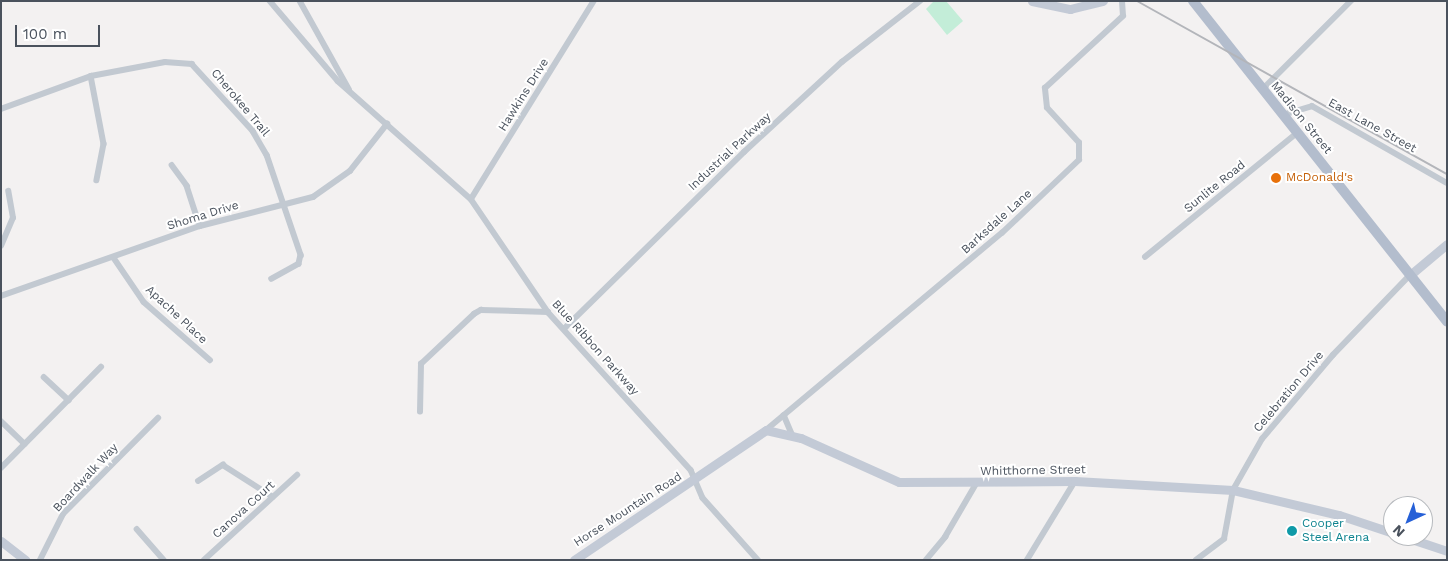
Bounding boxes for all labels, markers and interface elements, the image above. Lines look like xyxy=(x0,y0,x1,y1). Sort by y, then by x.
scale bar xyxy=(18,15,102,47)
text: 100 m xyxy=(23,25,67,43)
street label: Hawkins Drive xyxy=(496,56,552,134)
street label: Cherokee Trail xyxy=(208,66,272,140)
street label: Madison Street xyxy=(1267,79,1335,157)
street label: East Lane Street xyxy=(1325,96,1419,156)
street label: Industrial Parkway xyxy=(686,110,774,194)
street label: Sunlite Road xyxy=(1181,158,1249,216)
place label: McDonald's xyxy=(1286,171,1353,185)
marker: McDonald's xyxy=(1270,172,1282,184)
street label: Barksdale Lane xyxy=(959,187,1035,257)
street label: Shoma Drive xyxy=(165,198,241,234)
street label: Apache Place xyxy=(142,283,210,347)
street label: Blue Ribbon Parkway xyxy=(548,297,642,399)
street label: Celebration Drive xyxy=(1251,349,1327,435)
street label: Boardwalk Way xyxy=(50,441,122,515)
street label: Whitthorne Street xyxy=(980,463,1086,479)
street label: Horse Mountain Road xyxy=(571,470,685,550)
street label: Canova Court xyxy=(210,478,278,542)
north arrow xyxy=(1383,496,1433,546)
place label: Cooper Steel Arena xyxy=(1302,517,1370,545)
text: N xyxy=(1389,522,1408,541)
marker: Cooper Steel Arena xyxy=(1286,525,1298,537)

